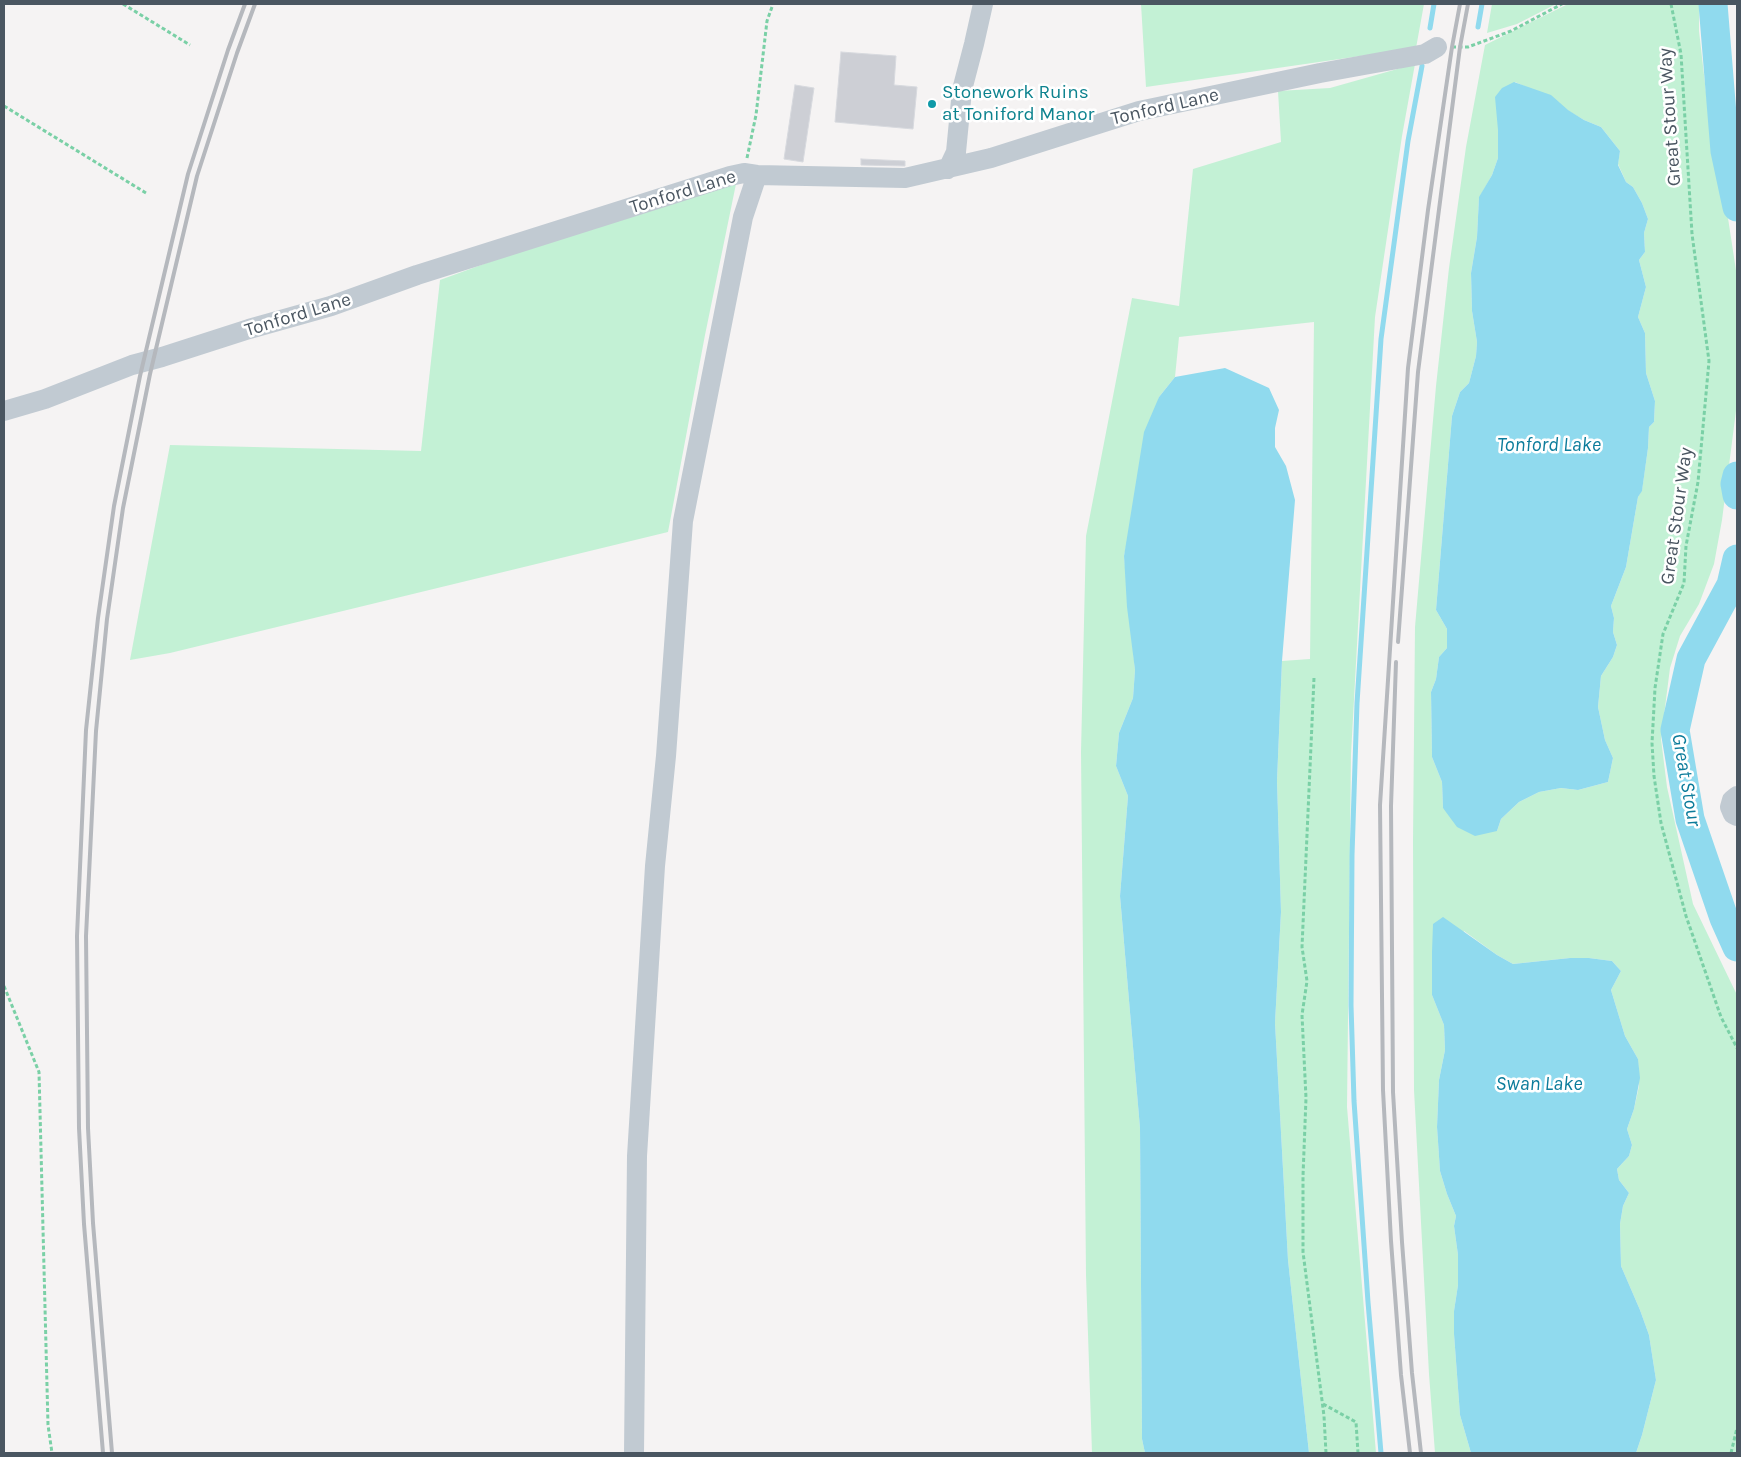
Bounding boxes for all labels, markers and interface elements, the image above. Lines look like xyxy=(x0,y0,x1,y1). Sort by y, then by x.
street label: Great Stour Way xyxy=(1654,47,1686,187)
place label: Stonework Ruins at Toniford Manor xyxy=(942,82,1094,126)
street label: Tonford Lane xyxy=(1109,84,1221,130)
marker: Stonework Ruins at Toniford Manor xyxy=(926,98,938,110)
street label: Tonford Lane xyxy=(627,165,739,219)
street label: Tonford Lane xyxy=(242,288,354,342)
water label: Tonford Lake xyxy=(1497,433,1601,457)
street label: Great Stour Way xyxy=(1656,446,1698,586)
water label: Great Stour xyxy=(1666,732,1706,828)
water label: Swan Lake xyxy=(1495,1072,1583,1096)

